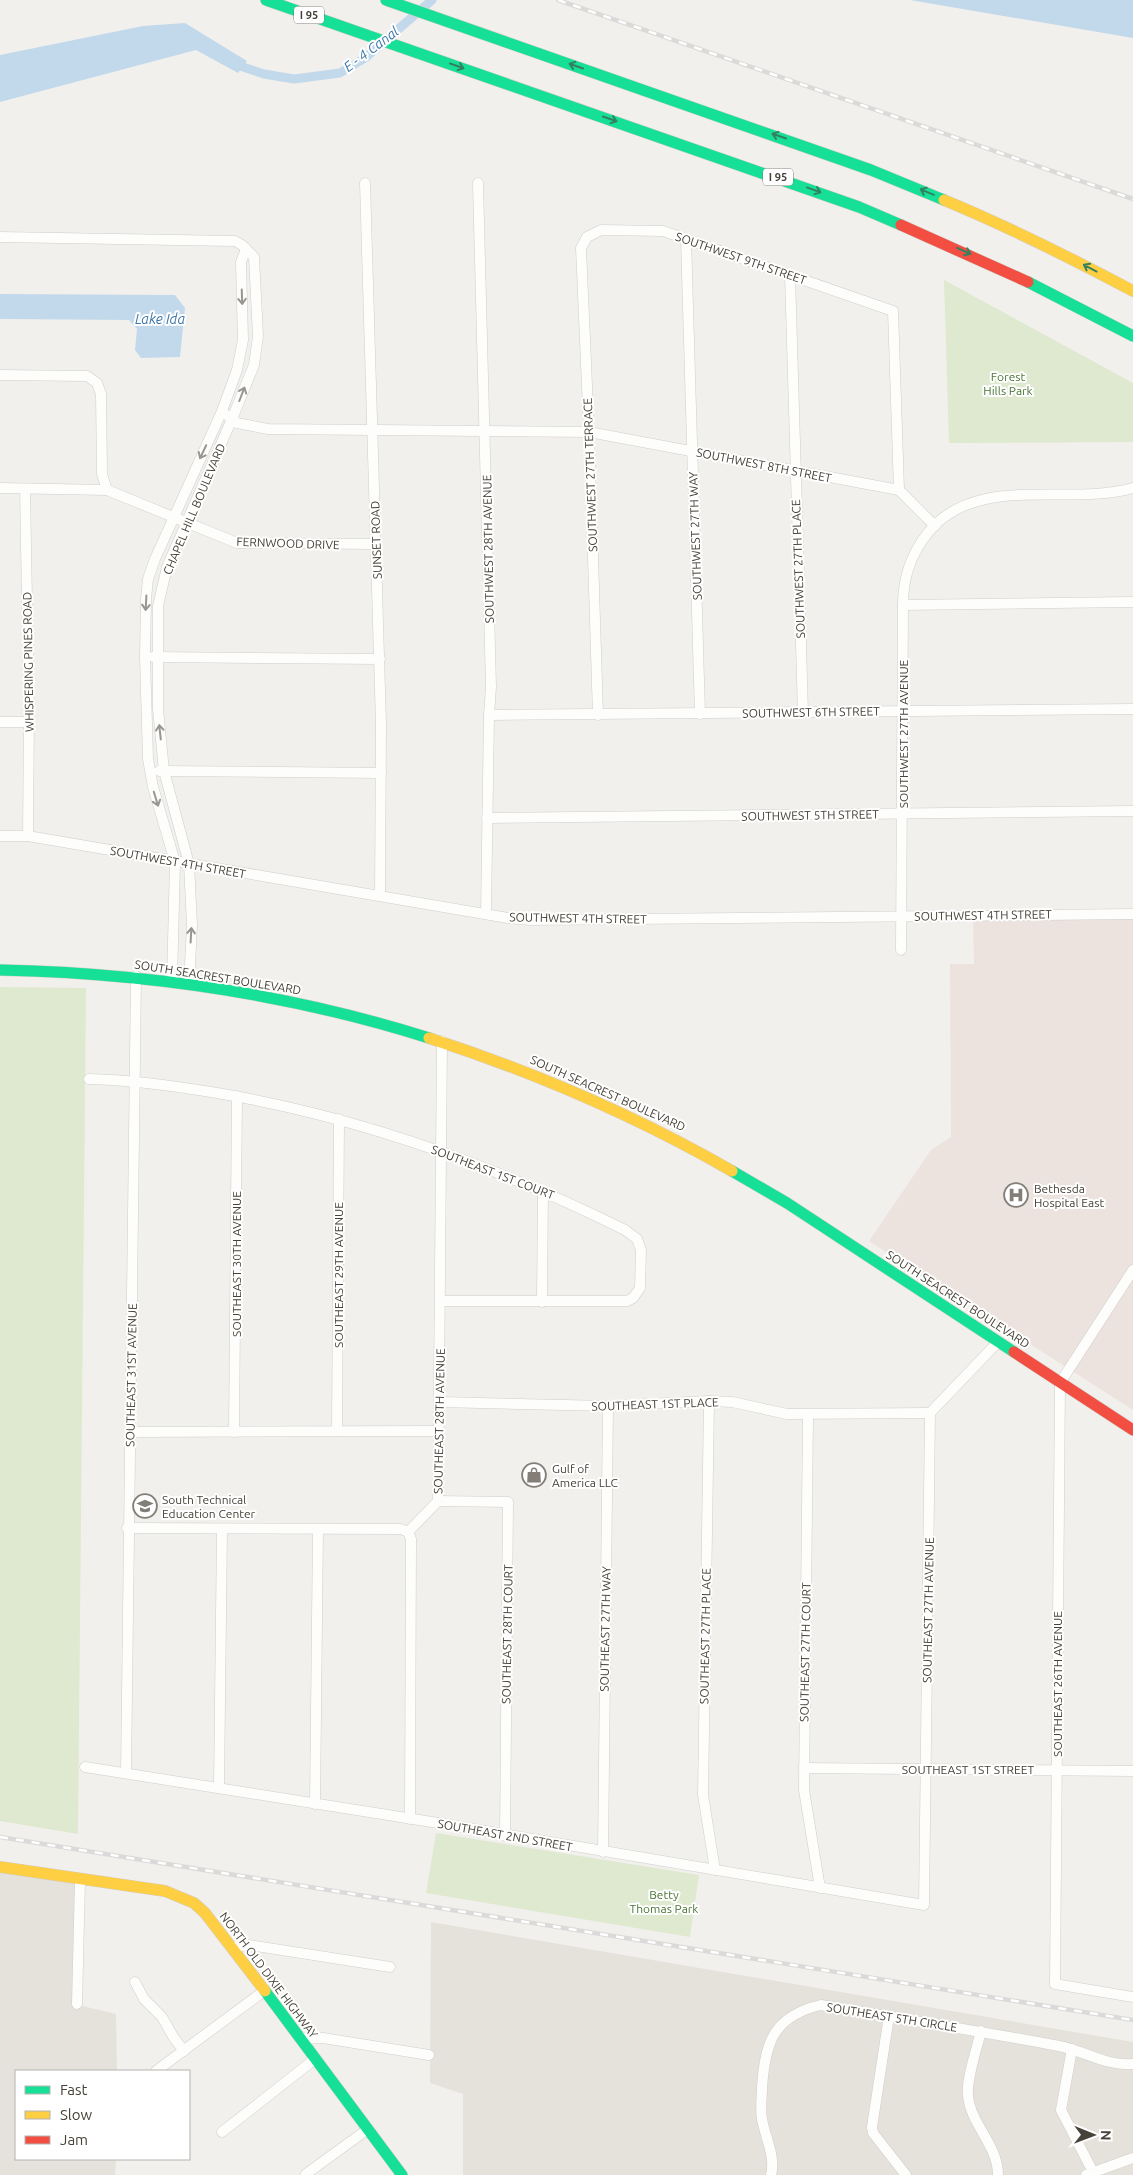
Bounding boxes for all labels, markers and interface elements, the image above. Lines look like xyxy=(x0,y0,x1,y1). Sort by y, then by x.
road number: I 95 xyxy=(294,6,324,24)
water label: E - 4 Canal xyxy=(340,23,402,75)
one-way arrow xyxy=(569,61,584,70)
one-way arrow xyxy=(449,62,464,71)
one-way arrow xyxy=(602,115,618,124)
one-way arrow xyxy=(772,131,787,140)
road number: I 95 xyxy=(763,168,793,186)
one-way arrow xyxy=(805,186,821,195)
one-way arrow xyxy=(920,187,935,197)
street label: SOUTHWEST 9TH STREET xyxy=(674,229,808,287)
one-way arrow xyxy=(956,246,971,256)
one-way arrow xyxy=(1083,263,1098,272)
one-way arrow xyxy=(237,289,246,305)
water label: Lake Ida xyxy=(135,311,185,327)
park label: Forest Hills Park xyxy=(983,370,1033,397)
one-way arrow xyxy=(238,387,247,402)
street label: SOUTHWEST 27TH TERRACE xyxy=(581,397,599,552)
street label: CHAPEL HILL BOULEVARD xyxy=(160,441,228,577)
one-way arrow xyxy=(198,444,208,459)
street label: SOUTHWEST 8TH STREET xyxy=(695,446,833,485)
street label: SOUTHWEST 27TH WAY xyxy=(686,472,704,600)
street label: SOUTHWEST 28TH AVENUE xyxy=(480,474,496,623)
street label: SOUTHWEST 27TH PLACE xyxy=(789,499,807,639)
street label: SUNSET ROAD xyxy=(368,501,384,579)
street label: FERNWOOD DRIVE xyxy=(236,535,340,551)
street label: WHISPERING PINES ROAD xyxy=(20,592,36,732)
one-way arrow xyxy=(141,594,151,610)
street label: SOUTHWEST 27TH AVENUE xyxy=(897,659,910,808)
street label: SOUTHWEST 6TH STREET xyxy=(742,704,880,720)
one-way arrow xyxy=(155,725,165,741)
one-way arrow xyxy=(152,791,162,807)
street label: SOUTHWEST 5TH STREET xyxy=(741,807,879,823)
street label: SOUTHWEST 4TH STREET xyxy=(109,844,247,880)
street label: SOUTHWEST 4TH STREET xyxy=(914,907,1052,923)
street label: SOUTHWEST 4TH STREET xyxy=(509,910,647,926)
one-way arrow xyxy=(187,928,196,944)
street label: SOUTH SEACREST BOULEVARD xyxy=(134,957,302,997)
street label: SOUTH SEACREST BOULEVARD xyxy=(528,1053,688,1133)
street label: SOUTHEAST 1ST COURT xyxy=(430,1143,557,1202)
hospital icon: Bethesda Hospital East xyxy=(1003,1182,1029,1208)
place label: Bethesda Hospital East xyxy=(1034,1182,1104,1209)
street label: SOUTHEAST 30TH AVENUE xyxy=(230,1191,243,1337)
street label: SOUTHEAST 29TH AVENUE xyxy=(332,1202,345,1348)
street label: SOUTH SEACREST BOULEVARD xyxy=(884,1248,1032,1350)
street label: SOUTHEAST 31ST AVENUE xyxy=(123,1303,139,1447)
street label: SOUTHEAST 28TH AVENUE xyxy=(431,1348,447,1494)
street label: SOUTHEAST 1ST PLACE xyxy=(591,1395,719,1413)
shop icon: Gulf of America LLC xyxy=(521,1462,547,1488)
place label: Gulf of America LLC xyxy=(552,1462,619,1489)
school or university icon: South Technical Education Center xyxy=(132,1493,158,1519)
place label: South Technical Education Center xyxy=(162,1493,256,1520)
street label: SOUTHEAST 27TH AVENUE xyxy=(920,1537,936,1683)
street label: SOUTHEAST 28TH COURT xyxy=(499,1564,515,1704)
street label: SOUTHEAST 27TH WAY xyxy=(597,1566,613,1692)
street label: SOUTHEAST 27TH PLACE xyxy=(697,1568,713,1704)
street label: SOUTHEAST 27TH COURT xyxy=(797,1582,813,1722)
street label: SOUTHEAST 26TH AVENUE xyxy=(1051,1611,1064,1757)
street label: SOUTHEAST 1ST STREET xyxy=(902,1763,1035,1776)
street label: SOUTHEAST 2ND STREET xyxy=(437,1817,574,1853)
park label: Betty Thomas Park xyxy=(630,1888,698,1915)
street label: NORTH OLD DIXIE HIGHWAY xyxy=(218,1910,321,2040)
street label: SOUTHEAST 5TH CIRCLE xyxy=(826,2000,958,2034)
legend xyxy=(15,2070,190,2160)
text: Fast xyxy=(60,2081,88,2098)
text: Slow xyxy=(60,2106,93,2123)
north arrow xyxy=(1068,2110,1118,2160)
text: N xyxy=(1098,2130,1114,2141)
text: Jam xyxy=(60,2131,88,2148)

